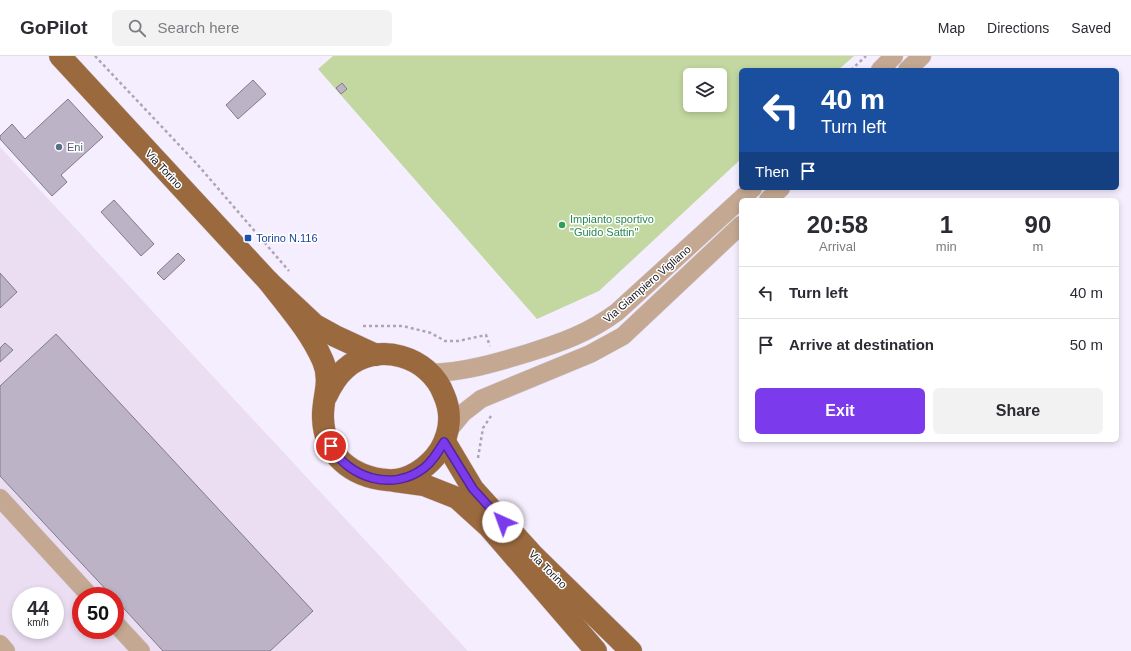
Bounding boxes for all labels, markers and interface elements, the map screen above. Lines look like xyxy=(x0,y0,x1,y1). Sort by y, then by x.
search box xyxy=(112,10,392,46)
text: GoPilot xyxy=(20,17,88,38)
icon: search xyxy=(126,17,148,39)
text: Search here xyxy=(158,19,239,36)
text: Map xyxy=(938,20,965,36)
text: Directions xyxy=(987,20,1049,36)
text: Saved xyxy=(1071,20,1111,36)
map controls xyxy=(683,68,727,112)
button: layers xyxy=(683,68,727,112)
icon: left xyxy=(755,84,807,136)
text: 40 m xyxy=(821,84,885,115)
text: Turn left xyxy=(821,117,886,137)
place label: Eni xyxy=(67,141,83,153)
marker: Eni xyxy=(54,142,64,152)
street label: Via Torino xyxy=(143,147,185,191)
icon: arrive xyxy=(797,160,819,182)
text: Then xyxy=(755,163,789,180)
text: 20:58 xyxy=(807,211,868,238)
text: 1 xyxy=(940,211,953,238)
text: 90 xyxy=(1025,211,1051,238)
place label: Impianto sportivo "Guido Sattin" xyxy=(570,213,654,238)
marker: Impianto sportivo "Guido Sattin" xyxy=(557,220,567,230)
place label: Torino N.116 xyxy=(256,232,318,244)
marker: Torino N.116 xyxy=(243,233,253,243)
text: Arrival xyxy=(819,239,856,254)
text: min xyxy=(936,239,957,254)
text: m xyxy=(1032,239,1043,254)
street label: Via Giampiero Vigliano xyxy=(601,243,693,325)
icon: left xyxy=(755,282,777,304)
text: Turn left xyxy=(789,284,848,301)
text: 40 m xyxy=(1070,284,1103,301)
icon: arrive xyxy=(755,334,777,356)
text: Arrive at destination xyxy=(789,336,934,353)
text: 50 m xyxy=(1070,336,1103,353)
button: Exit xyxy=(755,388,925,434)
button: Share xyxy=(933,388,1103,434)
pin xyxy=(314,429,348,463)
icon: arrive xyxy=(320,435,342,457)
position arrow xyxy=(482,501,524,543)
street label: Via Torino xyxy=(527,548,569,590)
speed limit sign: 50 xyxy=(72,587,124,639)
text: 44 xyxy=(27,597,49,619)
text: km/h xyxy=(27,617,49,628)

